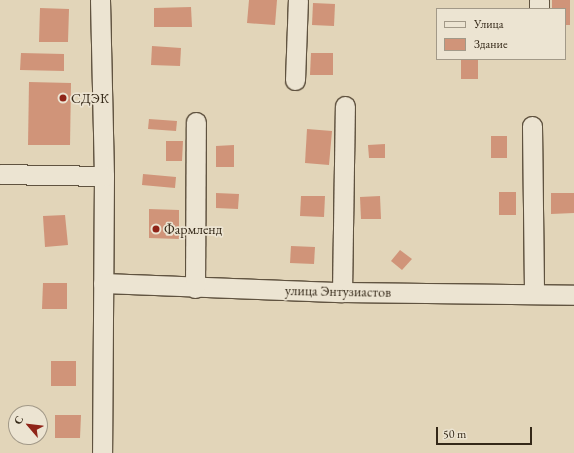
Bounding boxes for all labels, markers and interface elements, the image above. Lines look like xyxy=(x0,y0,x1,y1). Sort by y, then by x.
legend xyxy=(436,8,566,60)
text: Улица xyxy=(474,16,504,32)
text: Здание xyxy=(474,36,508,52)
place label: СДЭК xyxy=(71,90,109,106)
marker: СДЭК xyxy=(58,93,68,103)
place label: Фармленд xyxy=(164,221,222,237)
marker: Фармленд xyxy=(151,224,161,234)
street label: улица Энтузиастов xyxy=(285,282,391,300)
north arrow xyxy=(8,405,48,445)
text: С xyxy=(10,413,26,427)
scale bar xyxy=(438,419,534,445)
text: 50 m xyxy=(443,426,466,442)

